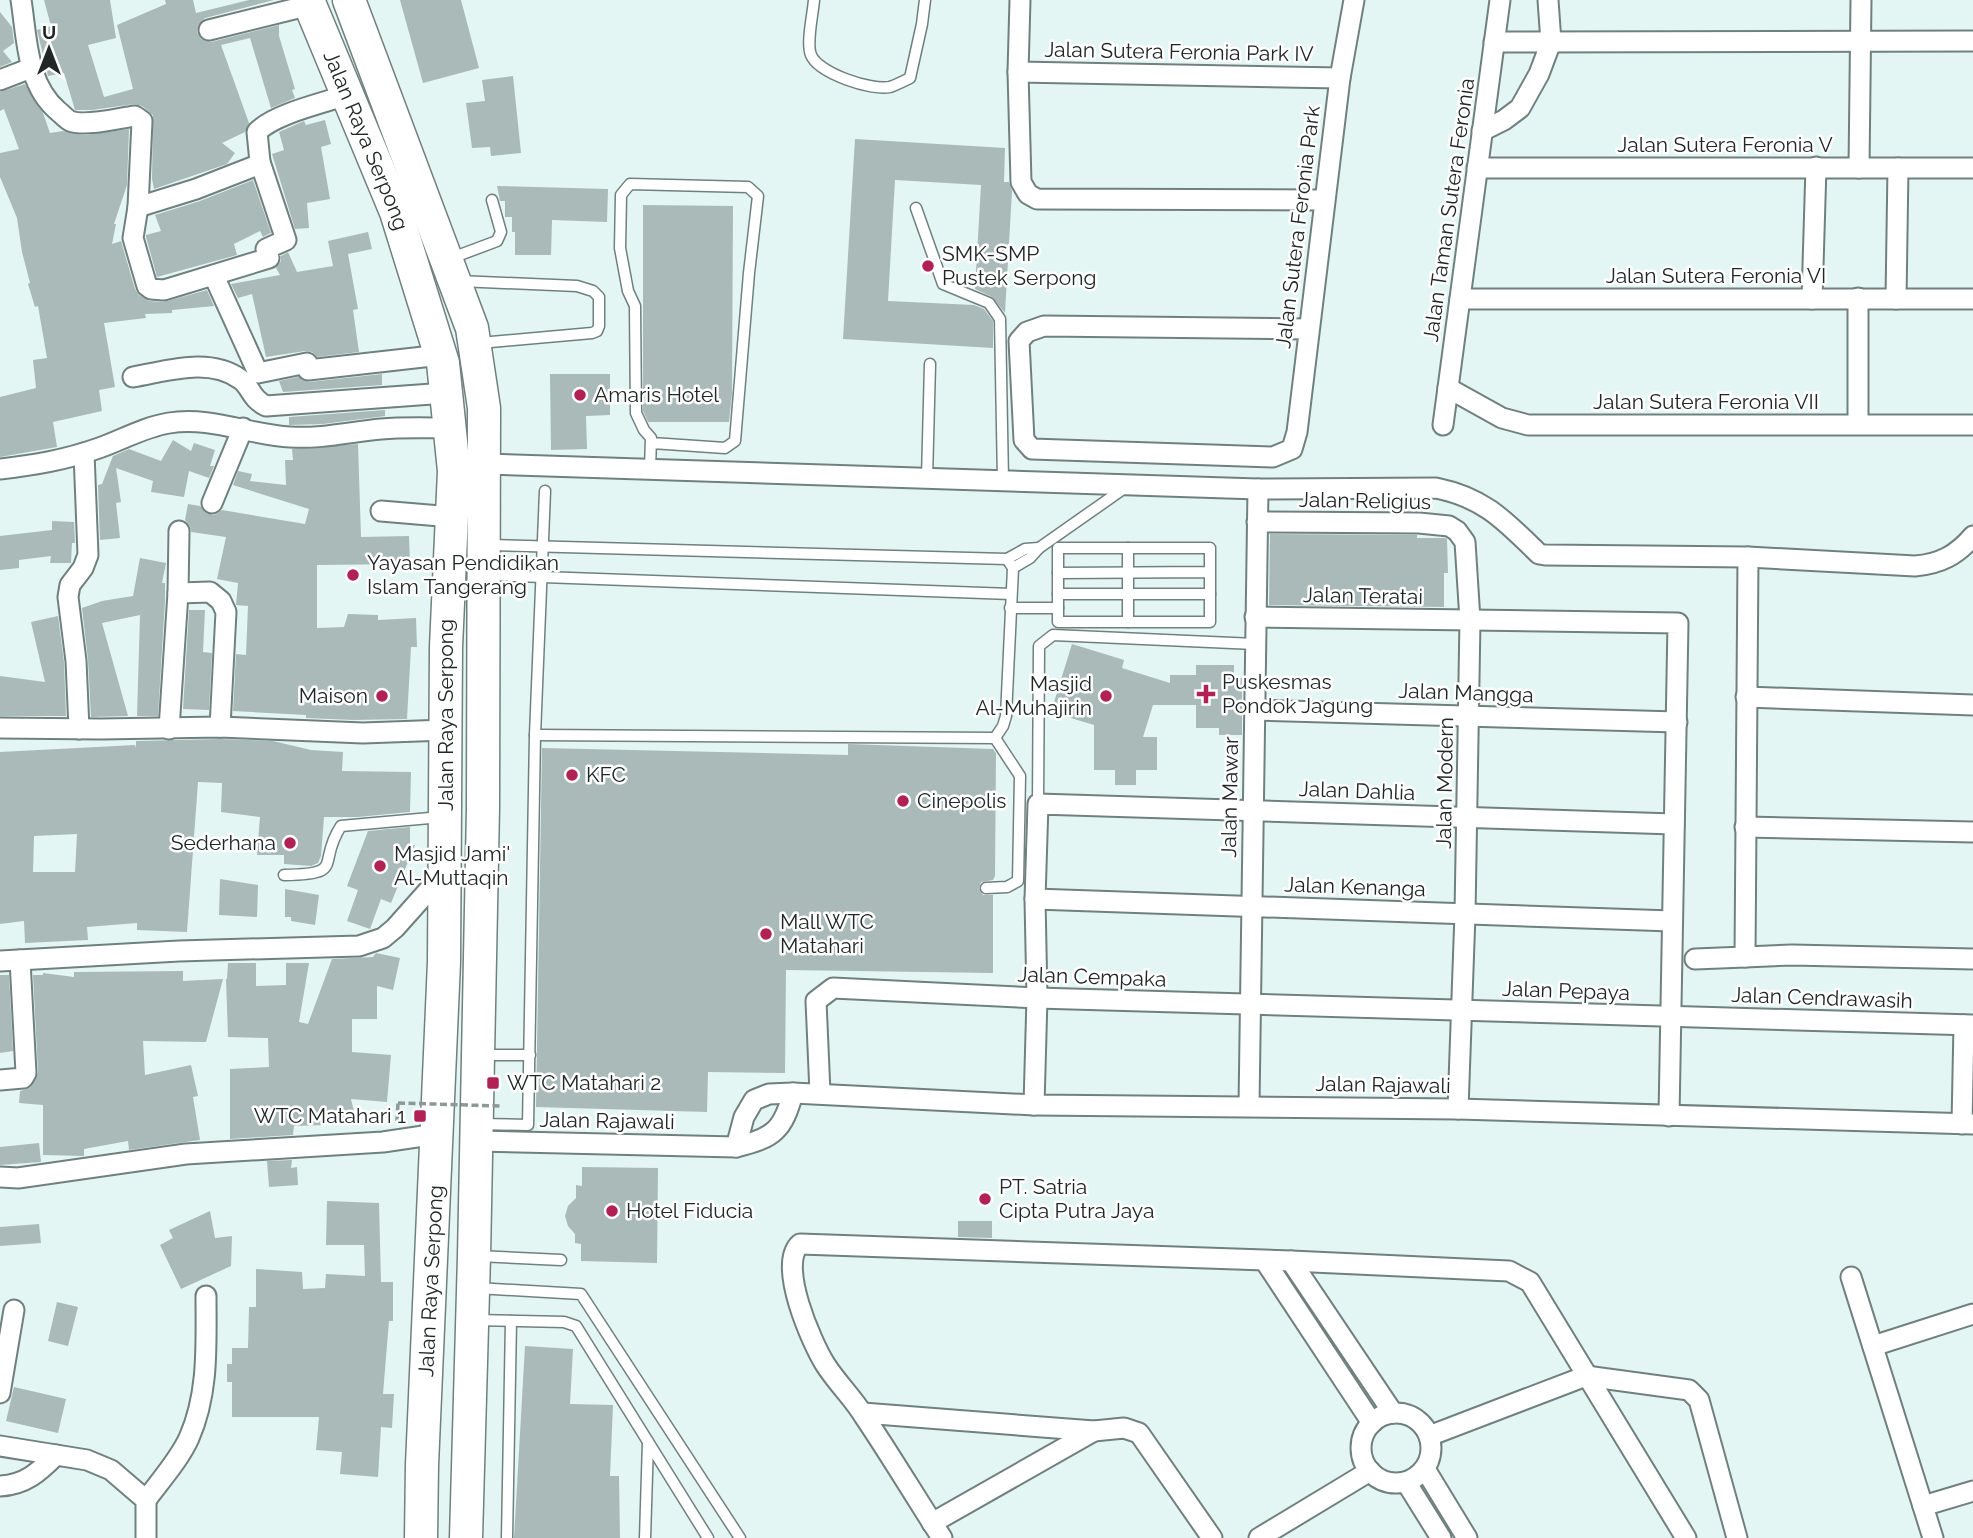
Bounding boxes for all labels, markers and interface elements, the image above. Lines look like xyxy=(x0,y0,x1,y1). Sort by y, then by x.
north arrow xyxy=(14,14,84,84)
text: U xyxy=(42,21,56,43)
street label: Jalan Sutera Feronia Park IV xyxy=(1044,37,1314,66)
street label: Jalan Raya Serpong xyxy=(318,47,414,233)
street label: Jalan Taman Sutera Feronia xyxy=(1418,76,1479,343)
street label: Jalan Sutera Feronia Park xyxy=(1270,104,1325,350)
street label: Jalan Sutera Feronia V xyxy=(1617,132,1833,157)
place label: SMK-SMP Pustek Serpong xyxy=(942,241,1096,290)
marker: SMK-SMP Pustek Serpong xyxy=(920,258,936,274)
street label: Jalan Sutera Feronia VI xyxy=(1606,263,1826,288)
place label: Amaris Hotel xyxy=(594,382,719,407)
marker: Amaris Hotel xyxy=(572,387,588,403)
street label: Jalan Sutera Feronia VII xyxy=(1593,389,1819,414)
street label: Jalan Religius xyxy=(1299,487,1431,514)
place label: Yayasan Pendidikan Islam Tangerang xyxy=(367,550,559,599)
marker: Yayasan Pendidikan Islam Tangerang xyxy=(345,567,361,583)
street label: Jalan Teratai xyxy=(1303,582,1423,609)
street label: Jalan Raya Serpong xyxy=(433,619,458,811)
place label: Puskesmas Pondok Jagung xyxy=(1222,669,1373,718)
place label: Masjid Al-Muhajirin xyxy=(976,671,1092,720)
street label: Jalan Mangga xyxy=(1398,678,1534,707)
place label: Maison xyxy=(299,683,368,708)
marker: Puskesmas Pondok Jagung xyxy=(1196,684,1216,704)
marker: Maison xyxy=(374,688,390,704)
marker: Masjid Al-Muhajirin xyxy=(1098,688,1114,704)
street label: Jalan Modern xyxy=(1431,717,1458,849)
street label: Jalan Mawar xyxy=(1216,736,1243,858)
place label: KFC xyxy=(586,762,626,787)
marker: KFC xyxy=(564,767,580,783)
street label: Jalan Dahlia xyxy=(1298,776,1416,805)
place label: Cinepolis xyxy=(917,788,1006,813)
marker: Cinepolis xyxy=(895,793,911,809)
place label: Sederhana xyxy=(171,830,276,855)
marker: Sederhana xyxy=(282,835,298,851)
place label: Masjid Jami' Al-Muttaqin xyxy=(394,841,510,890)
marker: Masjid Jami' Al-Muttaqin xyxy=(372,858,388,874)
street label: Jalan Kenanga xyxy=(1284,872,1426,901)
place label: Mall WTC Matahari xyxy=(780,909,874,958)
marker: Mall WTC Matahari xyxy=(758,926,774,942)
street label: Jalan Cempaka xyxy=(1017,961,1167,992)
street label: Jalan Pepaya xyxy=(1502,976,1630,1005)
street label: Jalan Cendrawasih xyxy=(1731,982,1913,1013)
place label: WTC Matahari 2 xyxy=(507,1070,661,1095)
street label: Jalan Rajawali xyxy=(1315,1071,1451,1098)
marker: WTC Matahari 2 xyxy=(485,1075,501,1091)
place label: WTC Matahari 1 xyxy=(254,1103,406,1128)
street label: Jalan Rajawali xyxy=(539,1107,675,1134)
marker: WTC Matahari 1 xyxy=(412,1108,428,1124)
place label: PT. Satria Cipta Putra Jaya xyxy=(999,1174,1154,1223)
street label: Jalan Raya Serpong xyxy=(413,1185,448,1377)
marker: PT. Satria Cipta Putra Jaya xyxy=(977,1191,993,1207)
place label: Hotel Fiducia xyxy=(626,1198,753,1223)
marker: Hotel Fiducia xyxy=(604,1203,620,1219)

